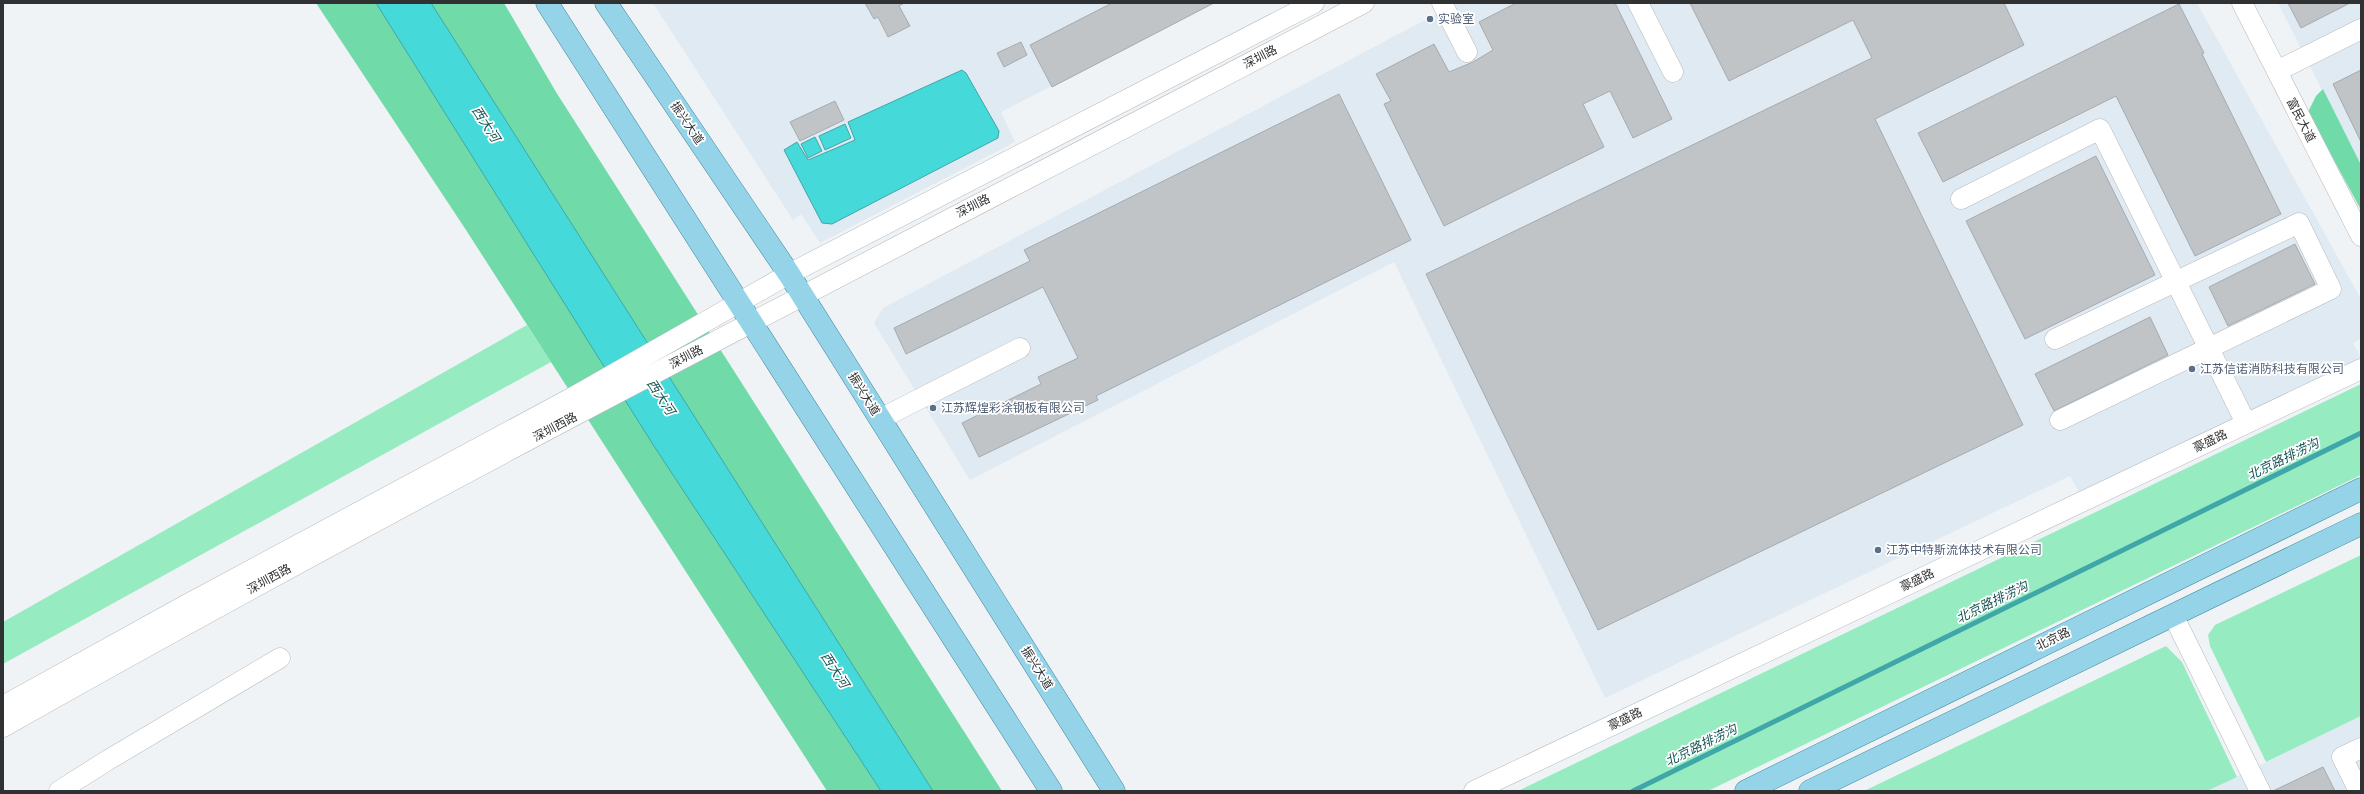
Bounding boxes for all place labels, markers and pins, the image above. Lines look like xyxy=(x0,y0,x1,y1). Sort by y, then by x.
place label: 实验室 xyxy=(1438,12,1474,26)
marker: 实验室 xyxy=(1425,14,1435,24)
place label: 江苏信诺消防科技有限公司 xyxy=(2200,362,2344,376)
marker: 江苏信诺消防科技有限公司 xyxy=(2187,364,2197,374)
place label: 江苏辉煌彩涂钢板有限公司 xyxy=(941,401,1085,415)
marker: 江苏辉煌彩涂钢板有限公司 xyxy=(928,403,938,413)
place label: 江苏中特斯流体技术有限公司 xyxy=(1886,543,2042,557)
marker: 江苏中特斯流体技术有限公司 xyxy=(1873,545,1883,555)

